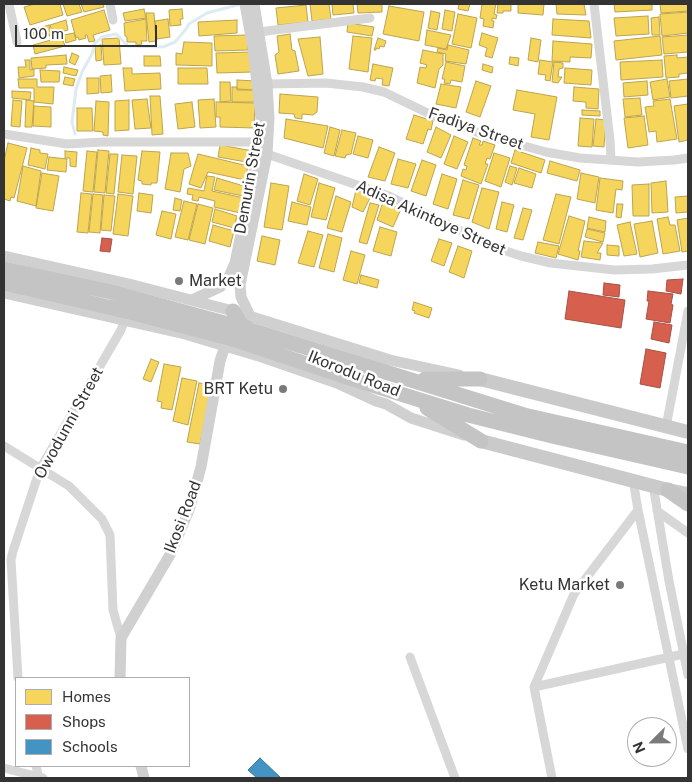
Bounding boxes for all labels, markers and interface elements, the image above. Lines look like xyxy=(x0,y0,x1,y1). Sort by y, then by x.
scale bar xyxy=(18,15,160,47)
text: 100 m xyxy=(23,25,64,42)
street label: Fadiya Street xyxy=(426,104,526,154)
street label: Demurin Street xyxy=(231,120,269,236)
street label: Adisa Akintoye Street xyxy=(353,176,509,260)
place label: Market xyxy=(189,271,242,291)
marker: Market xyxy=(173,275,185,287)
street label: Ikorodu Road xyxy=(305,347,403,401)
street label: Owodunni Street xyxy=(30,364,108,482)
place label: BRT Ketu xyxy=(204,379,273,399)
marker: BRT Ketu xyxy=(277,383,289,395)
street label: Ikosi Road xyxy=(160,478,206,556)
place label: Ketu Market xyxy=(519,575,610,595)
marker: Ketu Market xyxy=(614,579,626,591)
legend xyxy=(15,677,190,767)
text: Homes xyxy=(62,688,111,705)
text: Shops xyxy=(62,713,106,730)
north arrow xyxy=(627,717,677,767)
text: Schools xyxy=(62,738,118,755)
text: N xyxy=(630,739,649,756)

